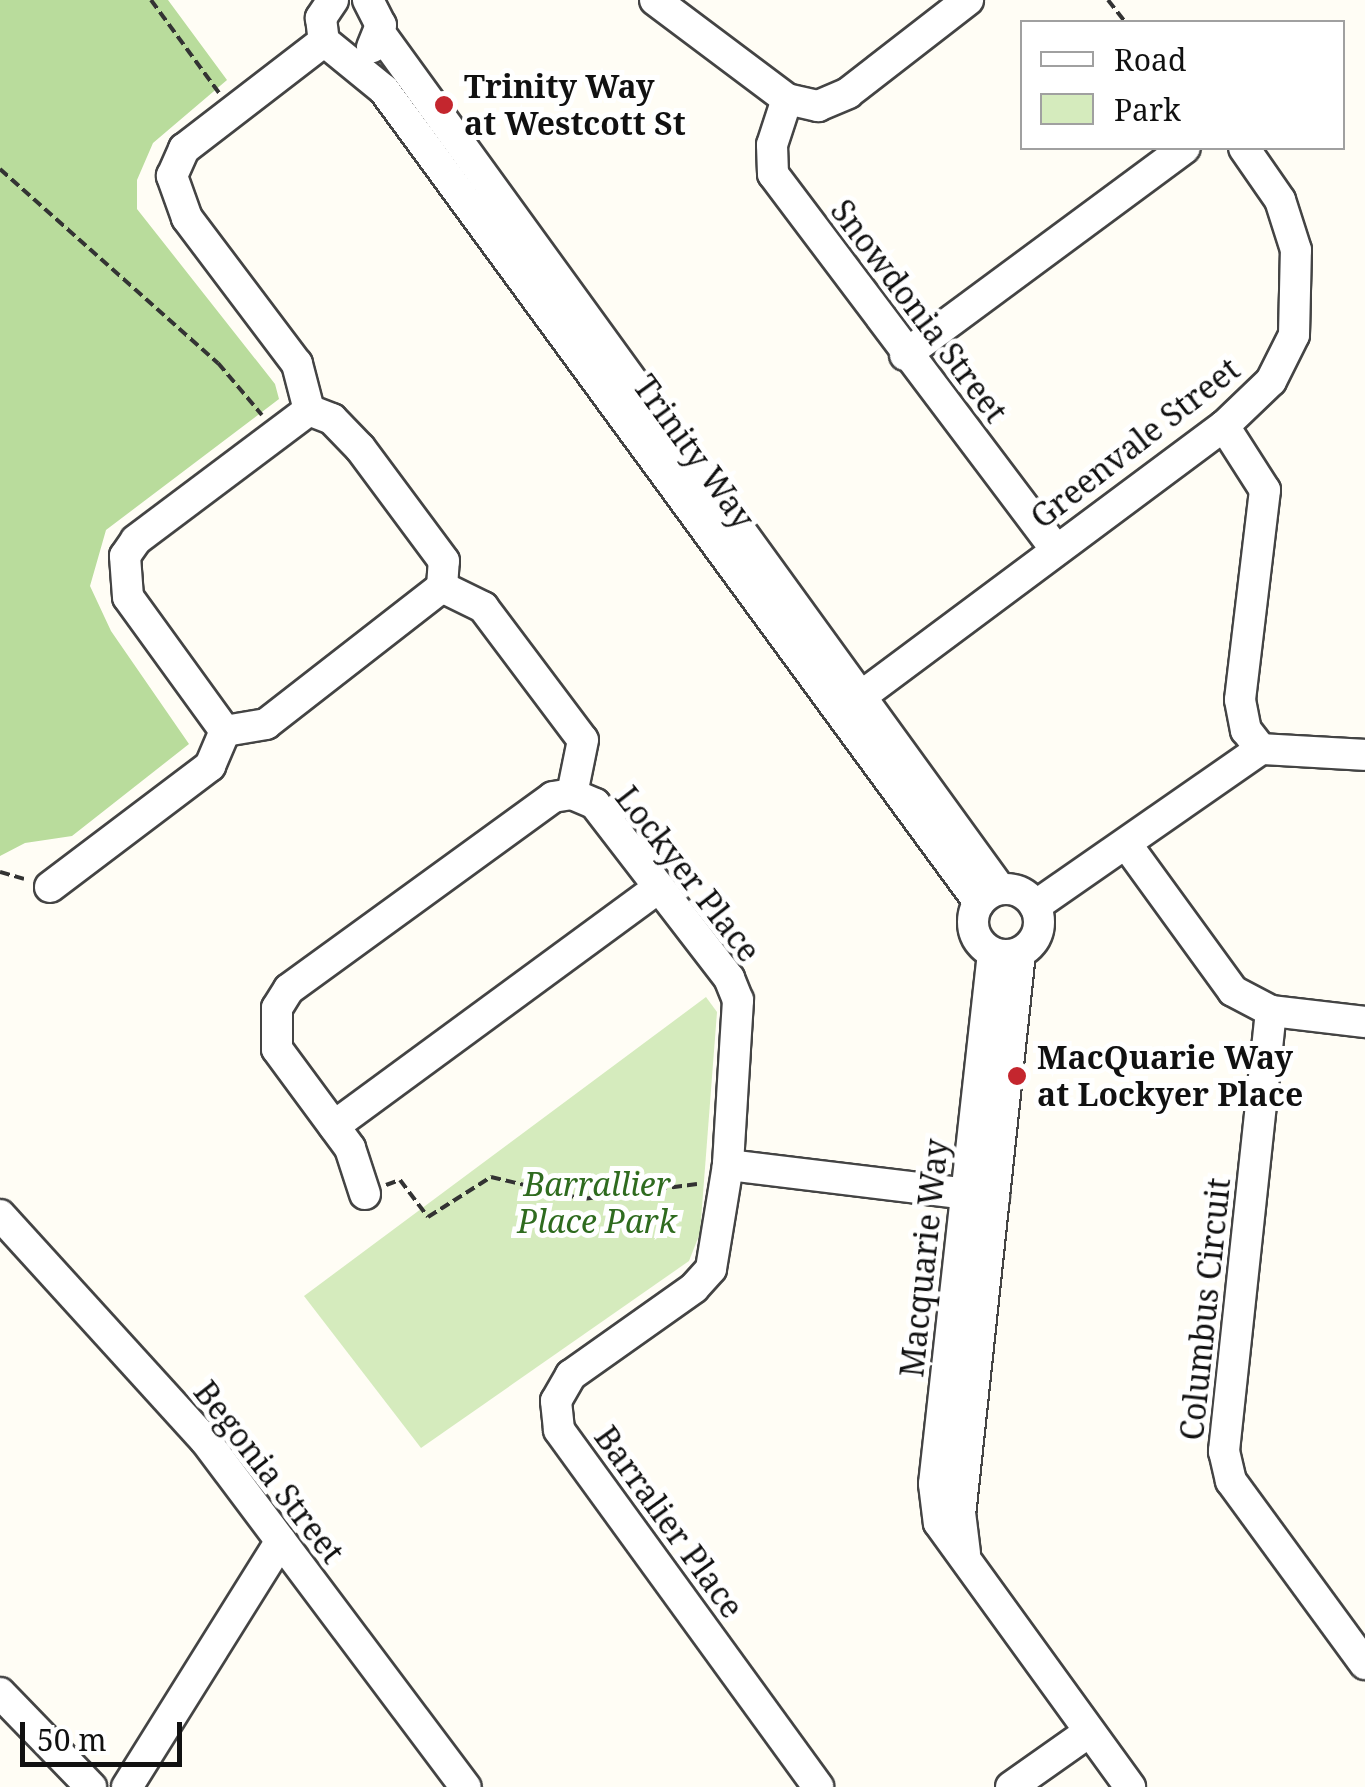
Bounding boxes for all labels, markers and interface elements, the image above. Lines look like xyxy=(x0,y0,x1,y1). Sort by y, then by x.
legend xyxy=(1020,20,1345,150)
text: Road xyxy=(1114,39,1186,80)
place label: Trinity Way at Westcott St xyxy=(464,68,686,143)
text: Park xyxy=(1114,89,1181,130)
marker: Trinity Way at Westcott St xyxy=(433,94,455,116)
street label: Snowdonia Street xyxy=(823,192,1015,430)
street label: Greenvale Street xyxy=(1023,350,1247,536)
street label: Trinity Way xyxy=(626,368,762,536)
street label: Lockyer Place xyxy=(608,779,768,969)
place label: MacQuarie Way at Lockyer Place xyxy=(1037,1039,1303,1114)
marker: MacQuarie Way at Lockyer Place xyxy=(1006,1065,1028,1087)
street label: Macquarie Way xyxy=(892,1137,956,1379)
park label: Barrallier Place Park xyxy=(517,1166,677,1241)
street label: Columbus Circuit xyxy=(1172,1176,1238,1442)
street label: Begonia Street xyxy=(186,1373,352,1571)
street label: Barralier Place xyxy=(587,1419,751,1625)
scale bar xyxy=(25,1702,188,1764)
text: 50 m xyxy=(37,1719,107,1760)

